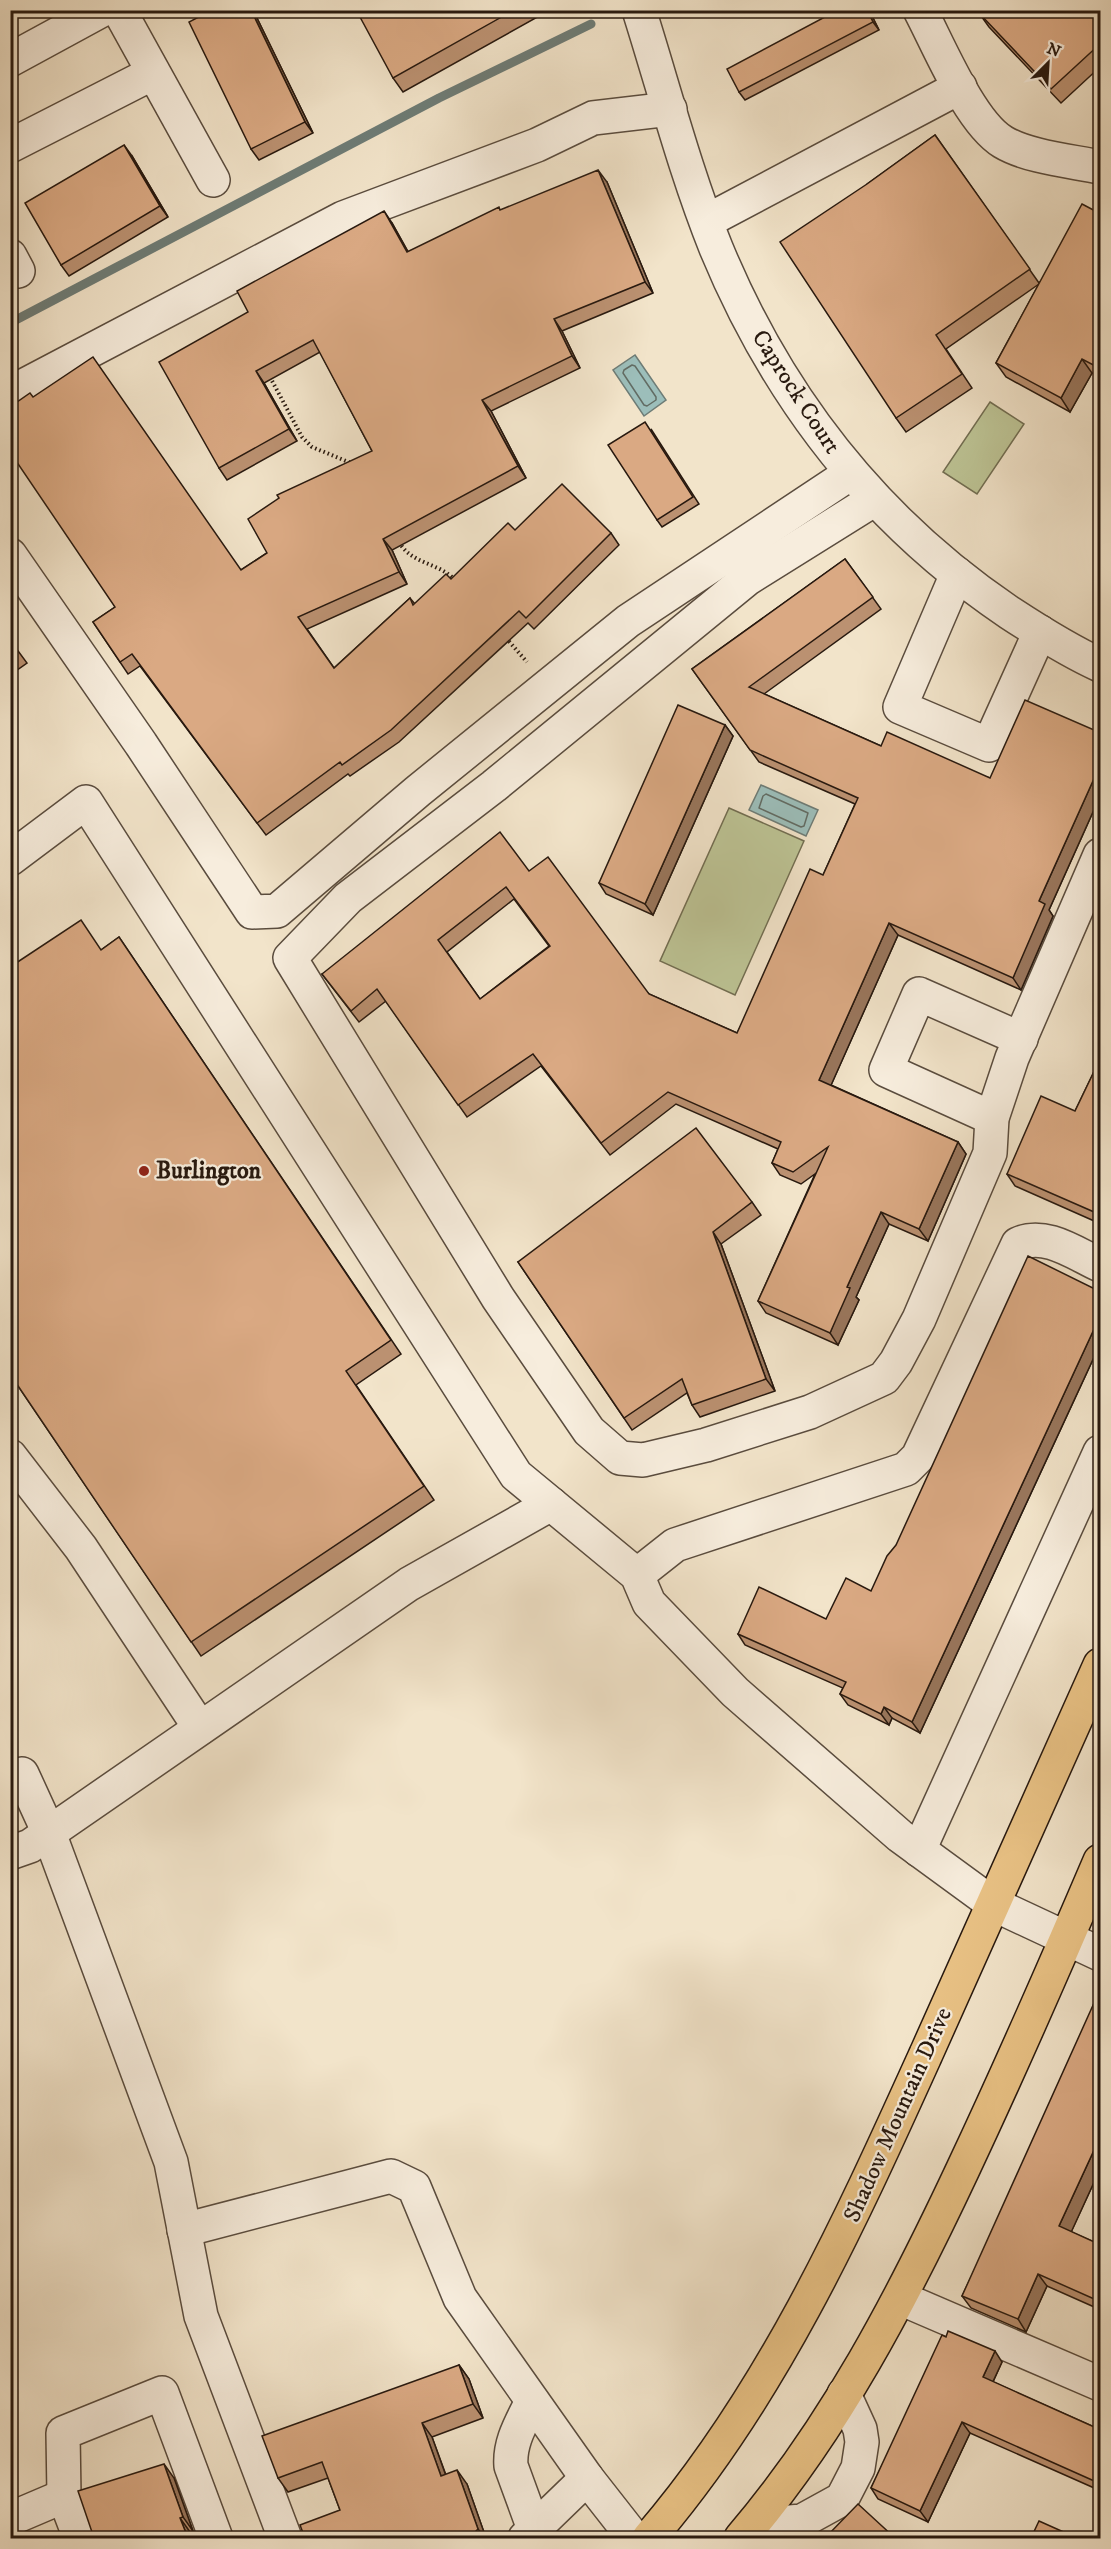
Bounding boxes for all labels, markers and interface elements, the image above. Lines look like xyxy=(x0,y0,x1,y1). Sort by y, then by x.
north arrow xyxy=(1018,33,1078,93)
text: N xyxy=(1044,38,1064,62)
street label: Caprock Court xyxy=(745,324,847,460)
place label: Burlington xyxy=(156,1156,262,1186)
marker: Burlington xyxy=(137,1164,151,1178)
street label: Shadow Mountain Drive xyxy=(837,2003,959,2227)

